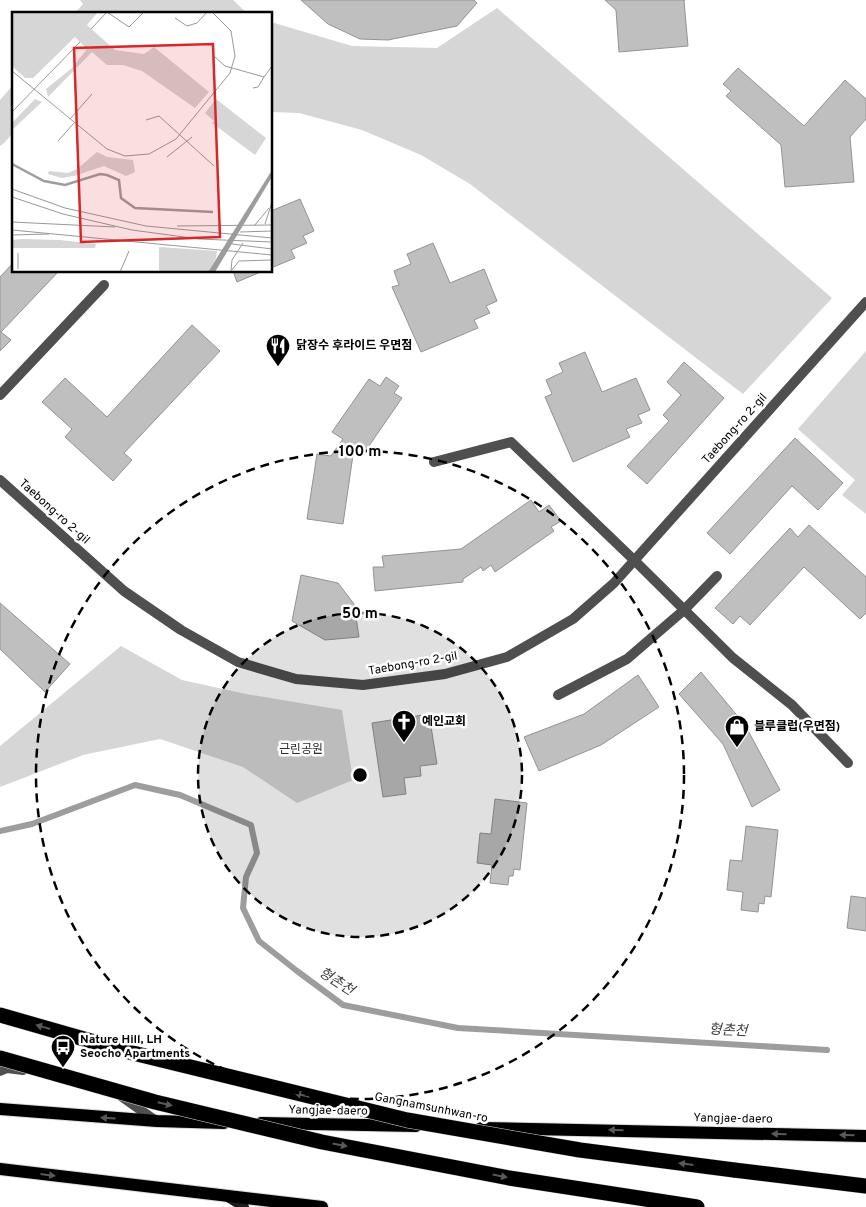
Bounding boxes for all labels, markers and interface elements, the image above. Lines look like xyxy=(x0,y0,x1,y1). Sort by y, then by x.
inset map xyxy=(12,12,272,272)
restaurant icon: 닭장수 후라이드 우면점 xyxy=(265,333,291,367)
place label: 닭장수 후라이드 우면점 xyxy=(296,338,412,354)
street label: Taebong-ro 2-gil xyxy=(699,390,771,468)
text: 100 m xyxy=(339,443,381,462)
street label: Taebong-ro 2-gil xyxy=(15,476,93,548)
text: 50 m xyxy=(342,605,378,624)
street label: Taebong-ro 2-gil xyxy=(367,648,459,680)
church icon: 예인교회 xyxy=(391,709,417,743)
place label: 예인교회 xyxy=(422,714,466,730)
shop icon: 블루클럽(우면점) xyxy=(724,714,750,748)
place label: 블루클럽(우면점) xyxy=(754,719,840,735)
park label: 근린공원 xyxy=(279,742,323,758)
centre of rings xyxy=(351,766,369,784)
water label: 형촌천 xyxy=(315,964,358,1000)
water label: 형촌천 xyxy=(708,1022,749,1041)
one-way arrow xyxy=(36,1023,51,1031)
place label: Nature Hill, LH Seocho Apartments xyxy=(80,1032,190,1062)
bus stop icon: Nature Hill, LH Seocho Apartments xyxy=(50,1034,76,1068)
street label: Gangnamsunhwan-ro xyxy=(373,1089,489,1127)
one-way arrow xyxy=(295,1091,310,1099)
one-way arrow xyxy=(157,1100,172,1108)
street label: Yangjae-daero xyxy=(288,1102,368,1120)
street label: Yangjae-daero xyxy=(693,1110,773,1128)
one-way arrow xyxy=(100,1113,116,1121)
one-way arrow xyxy=(608,1126,624,1134)
one-way arrow xyxy=(771,1129,787,1137)
one-way arrow xyxy=(839,1131,855,1139)
one-way arrow xyxy=(333,1141,348,1149)
one-way arrow xyxy=(677,1160,693,1168)
one-way arrow xyxy=(41,1171,57,1179)
one-way arrow xyxy=(492,1173,508,1181)

